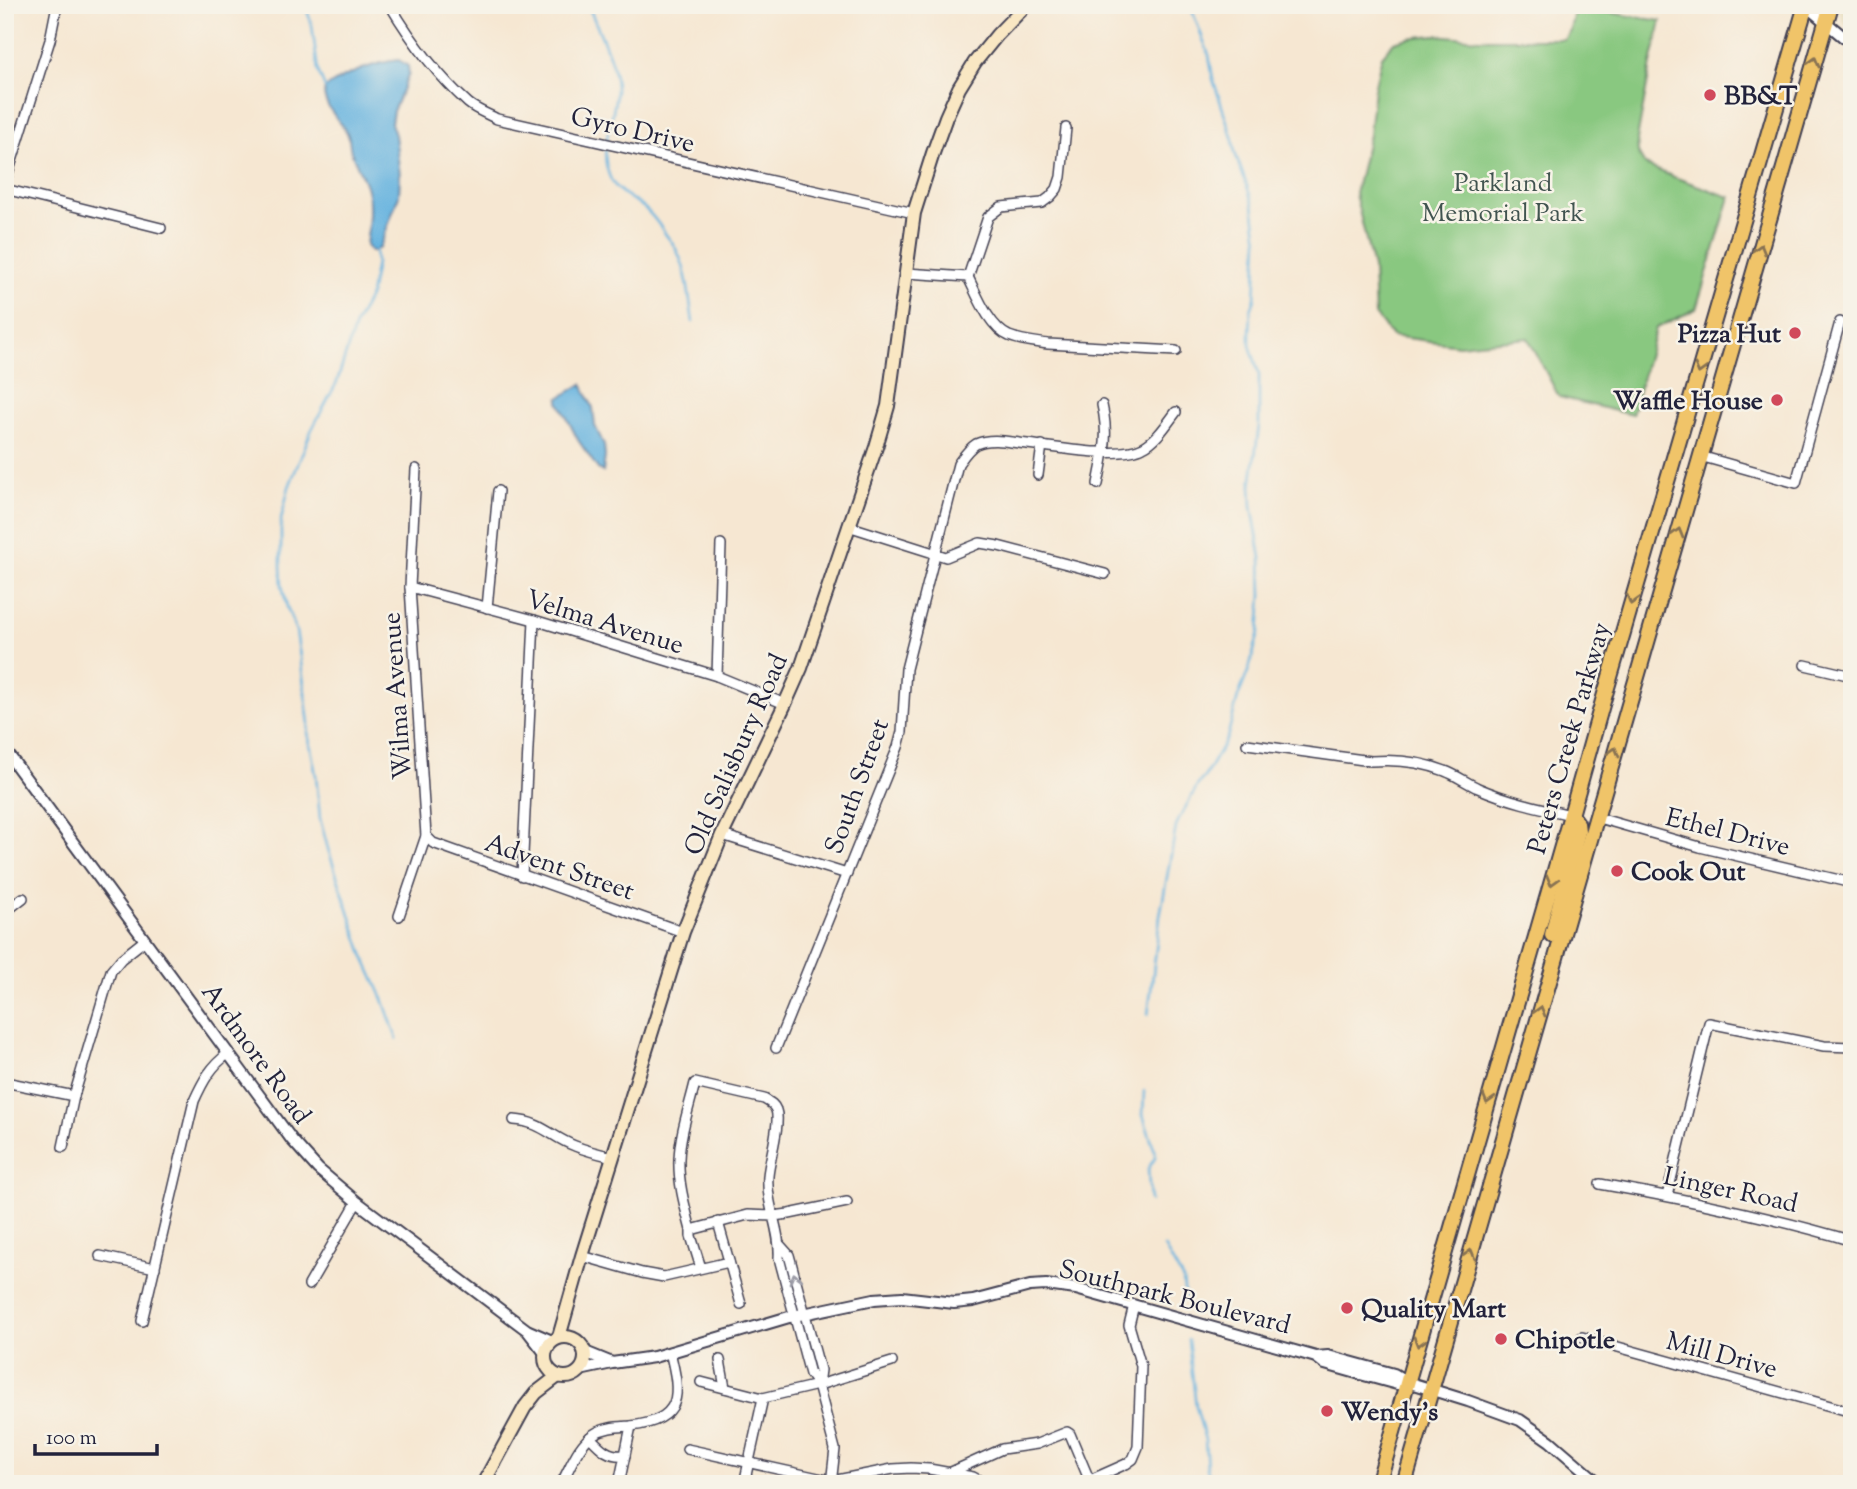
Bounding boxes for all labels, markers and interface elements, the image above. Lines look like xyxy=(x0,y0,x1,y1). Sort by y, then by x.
one-way arrow xyxy=(1806,56,1820,68)
place label: BB&T xyxy=(1724,79,1798,116)
marker: BB&T xyxy=(1702,87,1718,103)
street label: Gyro Drive xyxy=(567,99,698,164)
park label: Parkland Memorial Park xyxy=(1422,166,1584,233)
one-way arrow xyxy=(1751,244,1766,256)
place label: Pizza Hut xyxy=(1678,317,1781,354)
marker: Pizza Hut xyxy=(1787,325,1803,341)
one-way arrow xyxy=(1693,363,1708,375)
place label: Waffle House xyxy=(1613,384,1763,421)
marker: Waffle House xyxy=(1769,392,1785,408)
one-way arrow xyxy=(1669,527,1684,539)
street label: Velma Avenue xyxy=(521,582,688,665)
one-way arrow xyxy=(1626,594,1641,606)
street label: Wilma Avenue xyxy=(374,611,423,781)
street label: Peters Creek Parkway xyxy=(1520,618,1621,859)
street label: Old Salisbury Road xyxy=(676,648,799,862)
street label: South Street xyxy=(817,714,900,860)
one-way arrow xyxy=(1606,746,1621,758)
street label: Ethel Drive xyxy=(1661,800,1793,867)
street label: Advent Street xyxy=(479,825,639,911)
place label: Cook Out xyxy=(1631,855,1745,892)
marker: Cook Out xyxy=(1609,863,1625,879)
one-way arrow xyxy=(1546,875,1561,887)
street label: Ardmore Road xyxy=(191,976,319,1133)
one-way arrow xyxy=(1531,1006,1546,1018)
one-way arrow xyxy=(1482,1093,1497,1105)
street label: Linger Road xyxy=(1660,1159,1801,1224)
one-way arrow xyxy=(1462,1248,1476,1260)
street label: Southpark Boulevard xyxy=(1054,1252,1295,1345)
one-way arrow xyxy=(789,1272,803,1284)
place label: Quality Mart xyxy=(1361,1292,1506,1329)
marker: Quality Mart xyxy=(1339,1300,1355,1316)
place label: Chipotle xyxy=(1515,1323,1615,1360)
street label: Mill Drive xyxy=(1662,1324,1781,1389)
marker: Chipotle xyxy=(1493,1331,1509,1347)
one-way arrow xyxy=(1413,1335,1427,1347)
place label: Wendy's xyxy=(1341,1395,1438,1432)
marker: Wendy's xyxy=(1319,1403,1335,1419)
scale bar xyxy=(35,1412,158,1456)
text: 100 m xyxy=(46,1424,97,1454)

